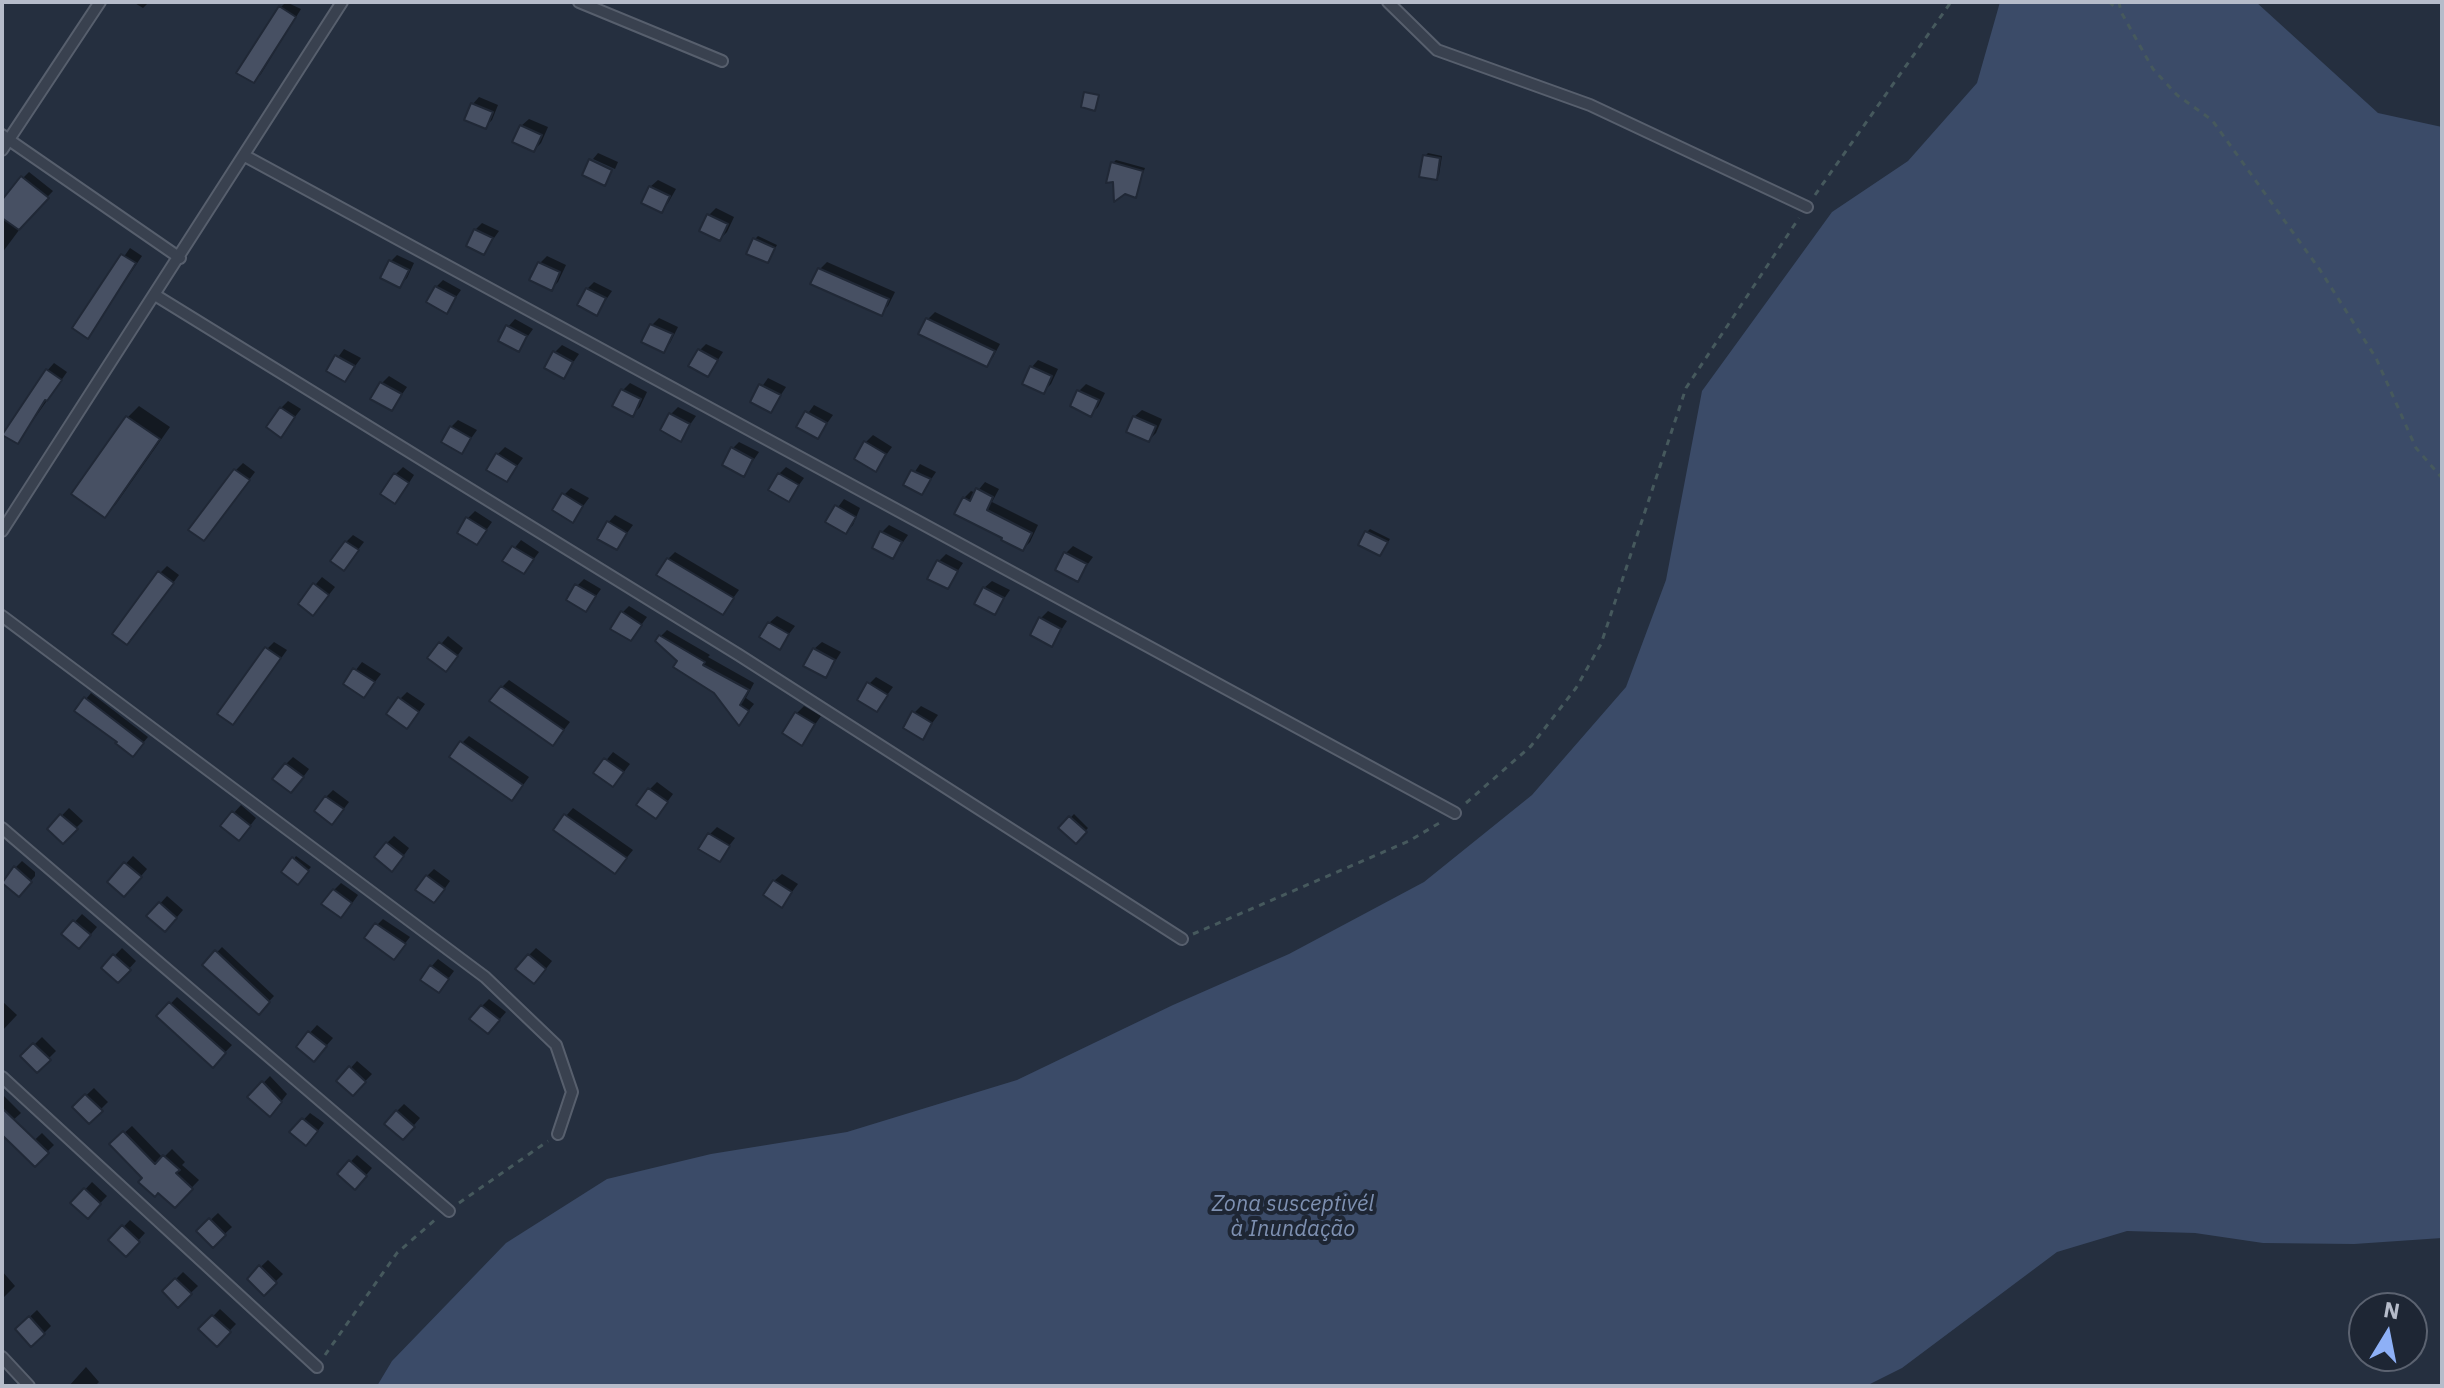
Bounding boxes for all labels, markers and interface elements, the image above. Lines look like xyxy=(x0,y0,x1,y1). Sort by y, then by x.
water label: Zona susceptivél à Inundação xyxy=(1212,1192,1374,1244)
north arrow xyxy=(2348,1292,2428,1372)
text: N xyxy=(2382,1294,2402,1326)

